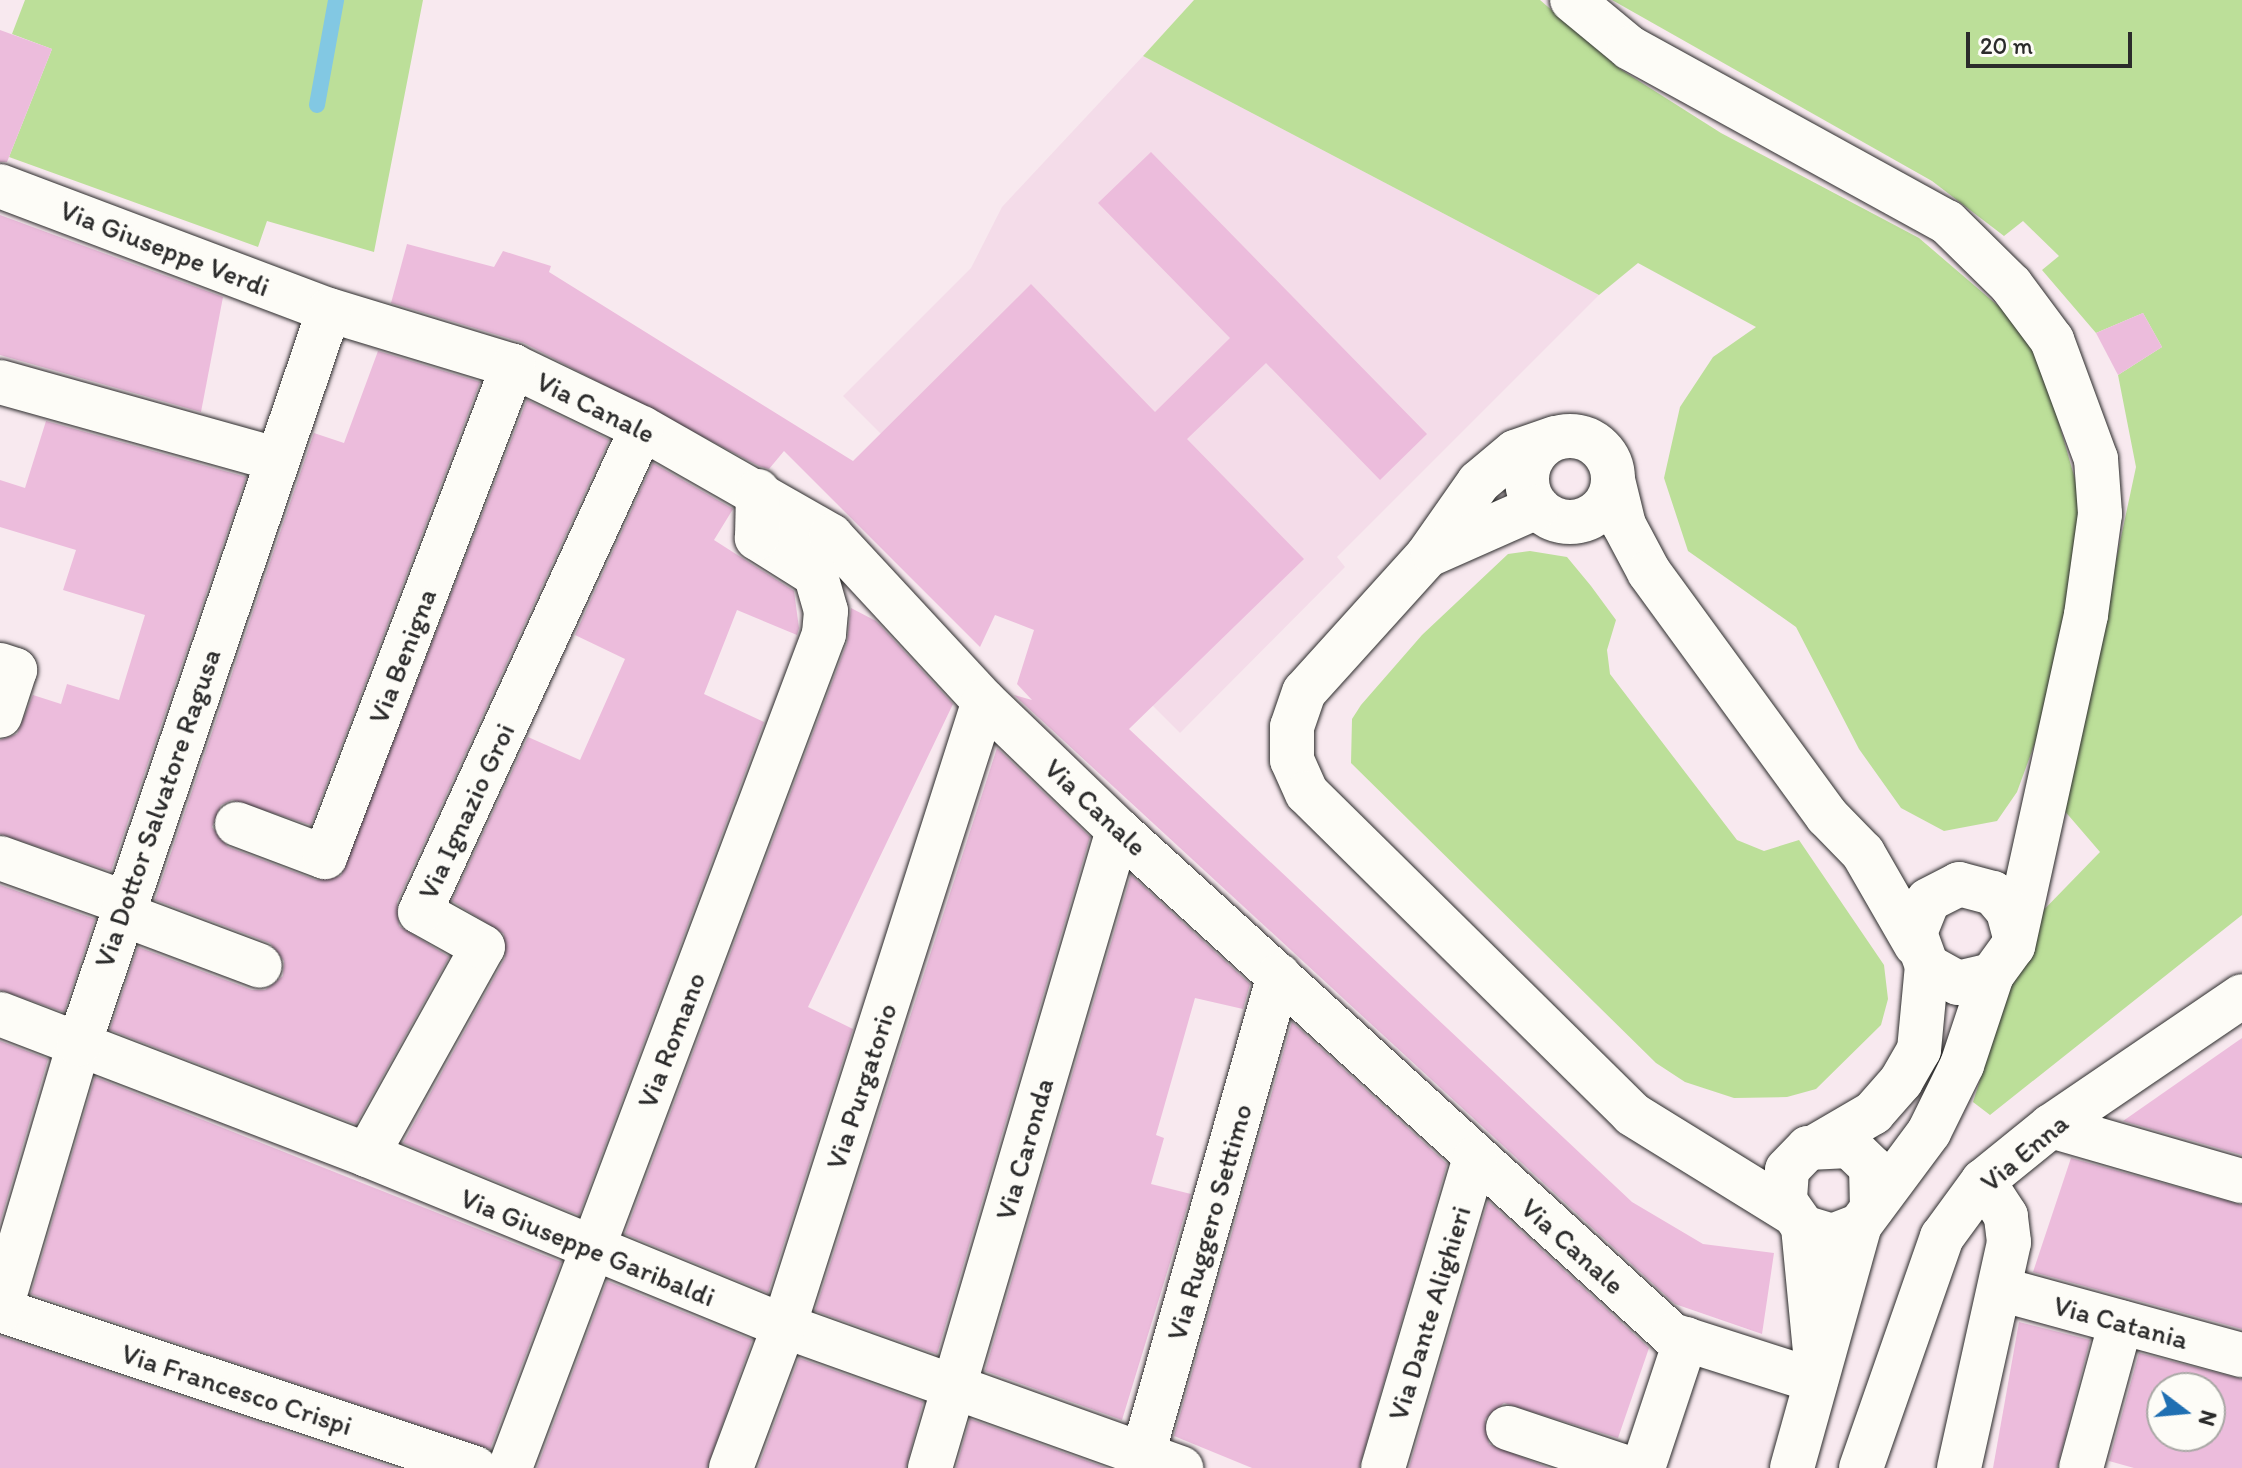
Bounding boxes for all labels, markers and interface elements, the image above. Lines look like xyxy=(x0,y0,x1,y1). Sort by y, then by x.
scale bar xyxy=(1970,16,2136,66)
text: 20 m xyxy=(1980,31,2033,60)
street label: Via Giuseppe Verdi xyxy=(55,193,275,303)
street label: Via Canale xyxy=(531,364,661,450)
street label: Via Benigna xyxy=(361,583,443,729)
street label: Via Dottor Salvatore Ragusa xyxy=(86,643,228,973)
street label: Via Ignazio Groi xyxy=(410,717,522,905)
street label: Via Canale xyxy=(1038,751,1154,863)
street label: Via Romano xyxy=(630,968,712,1112)
street label: Via Purgatorio xyxy=(819,999,903,1173)
street label: Via Caronda xyxy=(988,1074,1060,1224)
street label: Via Ruggero Settimo xyxy=(1159,1100,1259,1344)
street label: Via Enna xyxy=(1973,1106,2075,1198)
street label: Via Giuseppe Garibaldi xyxy=(456,1181,720,1313)
street label: Via Canale xyxy=(1514,1191,1632,1301)
street label: Via Dante Alighieri xyxy=(1380,1201,1478,1425)
street label: Via Catania xyxy=(2050,1288,2192,1356)
street label: Via Francesco Crispi xyxy=(117,1336,357,1442)
north arrow xyxy=(2146,1372,2226,1452)
text: N xyxy=(2193,1407,2223,1429)

